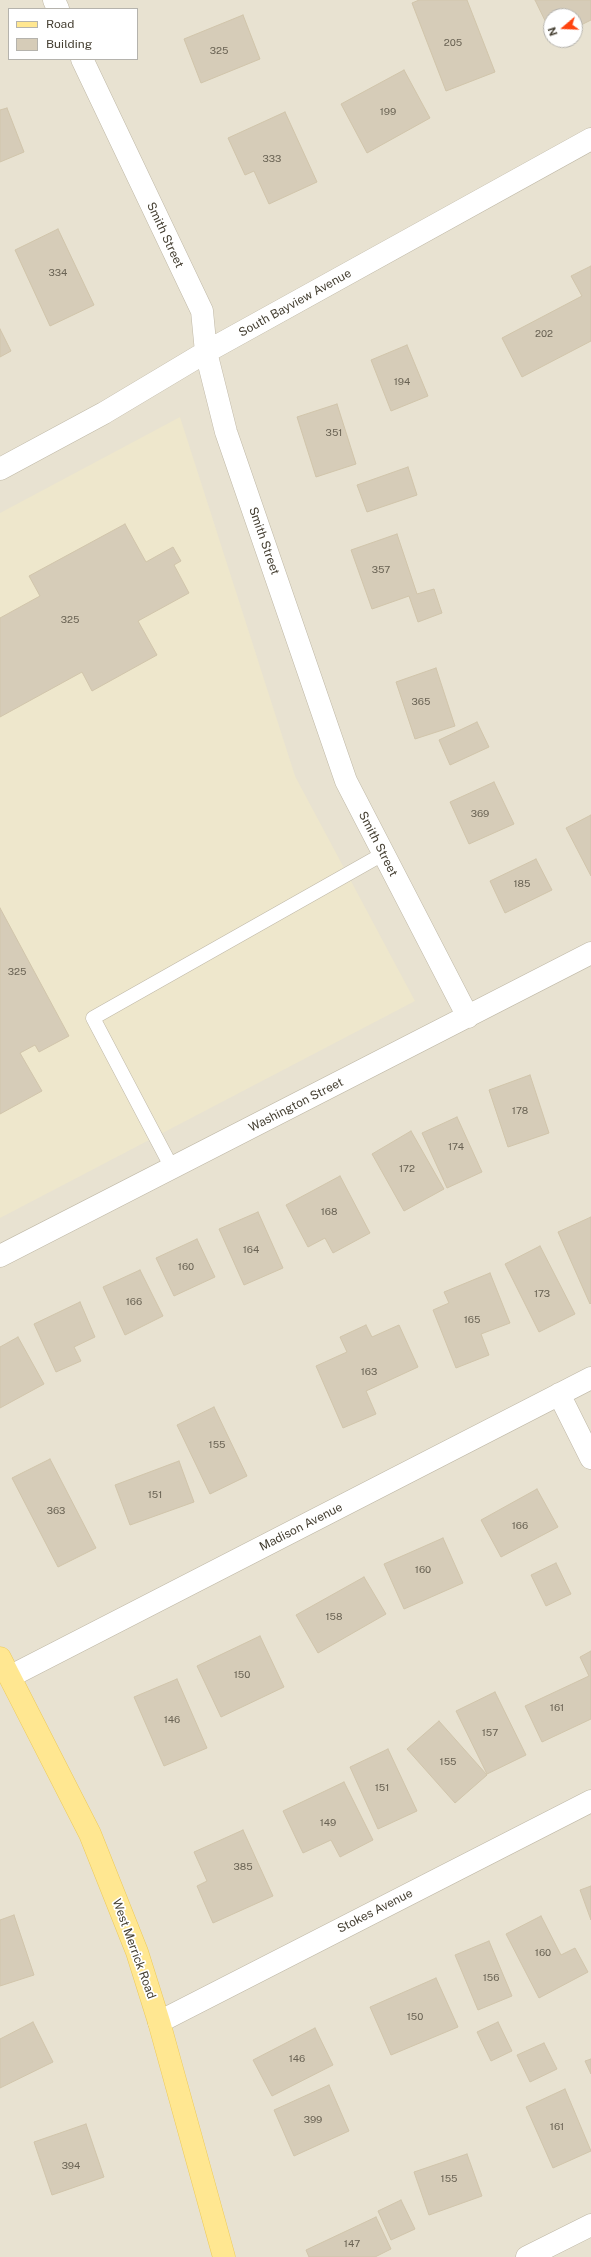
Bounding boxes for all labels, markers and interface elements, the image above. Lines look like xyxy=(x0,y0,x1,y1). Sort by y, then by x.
legend xyxy=(8,8,138,60)
north arrow xyxy=(543,8,583,48)
text: Road xyxy=(46,17,74,31)
text: N xyxy=(546,26,560,38)
text: Building xyxy=(46,37,92,51)
house number: 205 xyxy=(444,37,462,49)
house number: 325 xyxy=(210,45,228,57)
house number: 199 xyxy=(380,106,396,118)
house number: 333 xyxy=(263,153,281,165)
street label: Smith Street xyxy=(143,200,187,270)
street label: South Bayview Avenue xyxy=(236,266,354,340)
house number: 334 xyxy=(49,267,67,279)
house number: 202 xyxy=(535,328,553,340)
house number: 194 xyxy=(394,376,410,388)
house number: 351 xyxy=(326,427,342,439)
street label: Smith Street xyxy=(246,505,282,577)
house number: 357 xyxy=(372,564,390,576)
house number: 325 xyxy=(61,614,79,626)
house number: 365 xyxy=(412,696,430,708)
house number: 369 xyxy=(471,808,489,820)
street label: Smith Street xyxy=(355,809,401,879)
house number: 185 xyxy=(514,878,530,890)
house number: 325 xyxy=(8,966,26,978)
street label: Washington Street xyxy=(246,1075,346,1135)
house number: 178 xyxy=(512,1105,528,1117)
house number: 174 xyxy=(448,1141,464,1153)
house number: 172 xyxy=(399,1163,415,1175)
house number: 168 xyxy=(321,1206,337,1218)
house number: 164 xyxy=(243,1244,259,1256)
house number: 160 xyxy=(178,1261,194,1273)
house number: 173 xyxy=(534,1288,550,1300)
house number: 166 xyxy=(126,1296,142,1308)
house number: 165 xyxy=(464,1314,480,1326)
house number: 163 xyxy=(361,1366,377,1378)
house number: 155 xyxy=(209,1439,225,1451)
house number: 151 xyxy=(148,1489,162,1501)
street label: Madison Avenue xyxy=(257,1500,345,1554)
house number: 363 xyxy=(47,1505,65,1517)
house number: 166 xyxy=(512,1520,528,1532)
house number: 160 xyxy=(415,1564,431,1576)
house number: 158 xyxy=(326,1611,342,1623)
house number: 150 xyxy=(234,1669,250,1681)
house number: 161 xyxy=(550,1702,564,1714)
house number: 146 xyxy=(164,1714,180,1726)
house number: 157 xyxy=(482,1727,498,1739)
house number: 155 xyxy=(440,1756,456,1768)
house number: 151 xyxy=(375,1782,389,1794)
house number: 149 xyxy=(320,1817,336,1829)
house number: 385 xyxy=(233,1861,253,1873)
street label: Stokes Avenue xyxy=(335,1886,415,1936)
street label: West Merrick Road xyxy=(109,1897,159,2001)
house number: 160 xyxy=(535,1947,551,1959)
house number: 156 xyxy=(483,1972,499,1984)
house number: 150 xyxy=(407,2011,423,2023)
house number: 146 xyxy=(289,2053,305,2065)
house number: 399 xyxy=(304,2114,322,2126)
house number: 161 xyxy=(550,2121,564,2133)
house number: 394 xyxy=(62,2160,80,2172)
house number: 155 xyxy=(441,2173,457,2185)
house number: 147 xyxy=(344,2238,360,2250)

